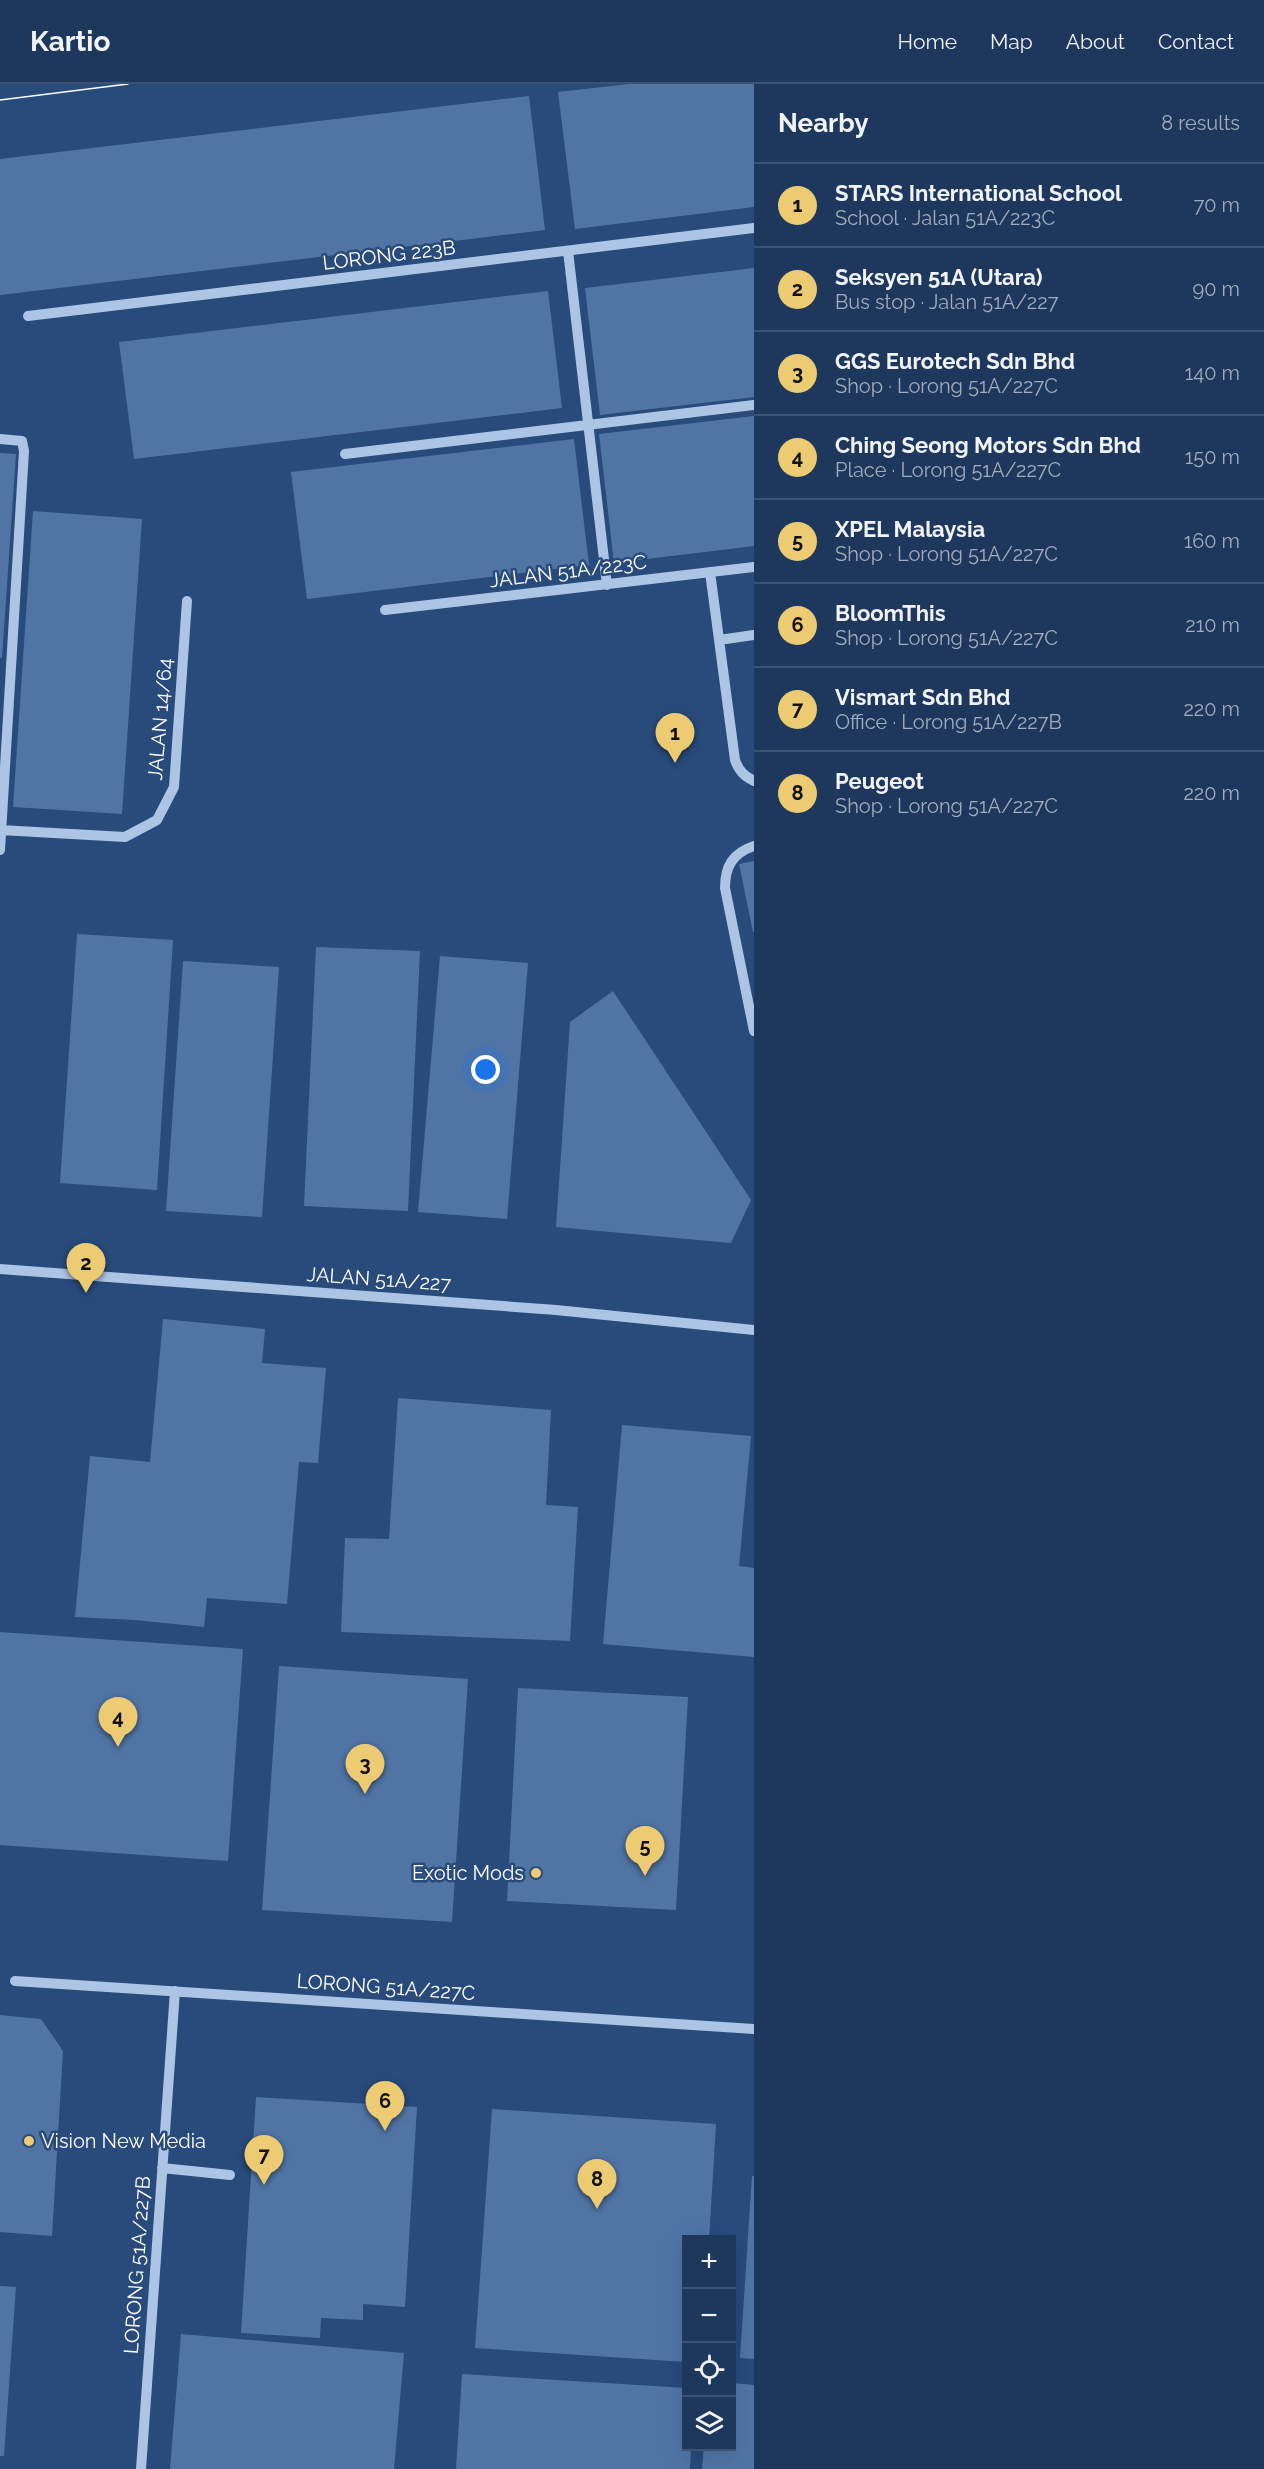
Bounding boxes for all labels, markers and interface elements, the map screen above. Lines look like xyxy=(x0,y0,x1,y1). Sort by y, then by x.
text: Kartio xyxy=(30,25,110,58)
text: Home xyxy=(898,29,957,54)
text: Map xyxy=(990,29,1033,54)
text: About xyxy=(1066,29,1125,54)
text: Contact xyxy=(1158,29,1234,54)
text: Nearby xyxy=(778,108,868,138)
text: 8 results xyxy=(1161,111,1240,135)
text: STARS International School xyxy=(835,180,1122,206)
text: 1 xyxy=(793,193,802,217)
text: 70 m xyxy=(1194,193,1240,217)
text: School · Jalan 51A/223C xyxy=(835,206,1055,230)
street label: LORONG 223B xyxy=(321,235,457,275)
text: Seksyen 51A (Utara) xyxy=(835,264,1043,290)
text: 2 xyxy=(792,277,803,301)
text: 90 m xyxy=(1193,277,1240,301)
text: Bus stop · Jalan 51A/227 xyxy=(835,290,1058,314)
text: GGS Eurotech Sdn Bhd xyxy=(835,348,1075,374)
text: 3 xyxy=(792,361,803,385)
text: 140 m xyxy=(1185,361,1240,385)
text: Shop · Lorong 51A/227C xyxy=(835,374,1058,398)
text: Ching Seong Motors Sdn Bhd xyxy=(835,432,1141,458)
text: 4 xyxy=(792,445,803,469)
text: 150 m xyxy=(1185,445,1240,469)
text: Place · Lorong 51A/227C xyxy=(835,458,1061,482)
text: XPEL Malaysia xyxy=(835,516,985,542)
text: 5 xyxy=(792,529,803,553)
text: 160 m xyxy=(1184,529,1240,553)
text: Shop · Lorong 51A/227C xyxy=(835,542,1058,566)
street label: JALAN 51A/223C xyxy=(488,549,648,593)
text: BloomThis xyxy=(835,600,946,626)
text: 6 xyxy=(791,613,804,637)
text: 210 m xyxy=(1185,613,1240,637)
text: Shop · Lorong 51A/227C xyxy=(835,626,1058,650)
street label: JALAN 14/64 xyxy=(143,657,177,781)
text: Vismart Sdn Bhd xyxy=(835,684,1010,710)
text: 7 xyxy=(792,697,803,721)
text: 220 m xyxy=(1183,697,1240,721)
text: Office · Lorong 51A/227B xyxy=(835,710,1062,734)
pin: 1 xyxy=(656,714,694,763)
text: Peugeot xyxy=(835,768,924,794)
text: 8 xyxy=(791,781,804,805)
text: 220 m xyxy=(1183,781,1240,805)
text: Shop · Lorong 51A/227C xyxy=(835,794,1058,818)
your location xyxy=(471,1055,500,1084)
pin: 2 xyxy=(66,1244,106,1293)
street label: JALAN 51A/227 xyxy=(306,1262,452,1296)
pin: 4 xyxy=(98,1698,138,1747)
pin: 3 xyxy=(346,1744,385,1794)
pin: 5 xyxy=(626,1826,664,1876)
place label: Exotic Mods xyxy=(412,1861,524,1885)
marker: Exotic Mods xyxy=(529,1866,543,1880)
street label: LORONG 51A/227C xyxy=(296,1969,476,2005)
pin: 6 xyxy=(366,2082,404,2131)
place label: Vision New Media xyxy=(41,2129,206,2153)
marker: Vision New Media xyxy=(22,2134,36,2148)
pin: 7 xyxy=(244,2136,284,2185)
pin: 8 xyxy=(578,2160,616,2209)
street label: LORONG 51A/227B xyxy=(119,2175,155,2355)
map controls xyxy=(682,2235,736,2451)
button: + xyxy=(682,2235,736,2289)
button: − xyxy=(682,2289,736,2343)
button: locate xyxy=(682,2343,736,2397)
button: layers xyxy=(682,2397,736,2451)

